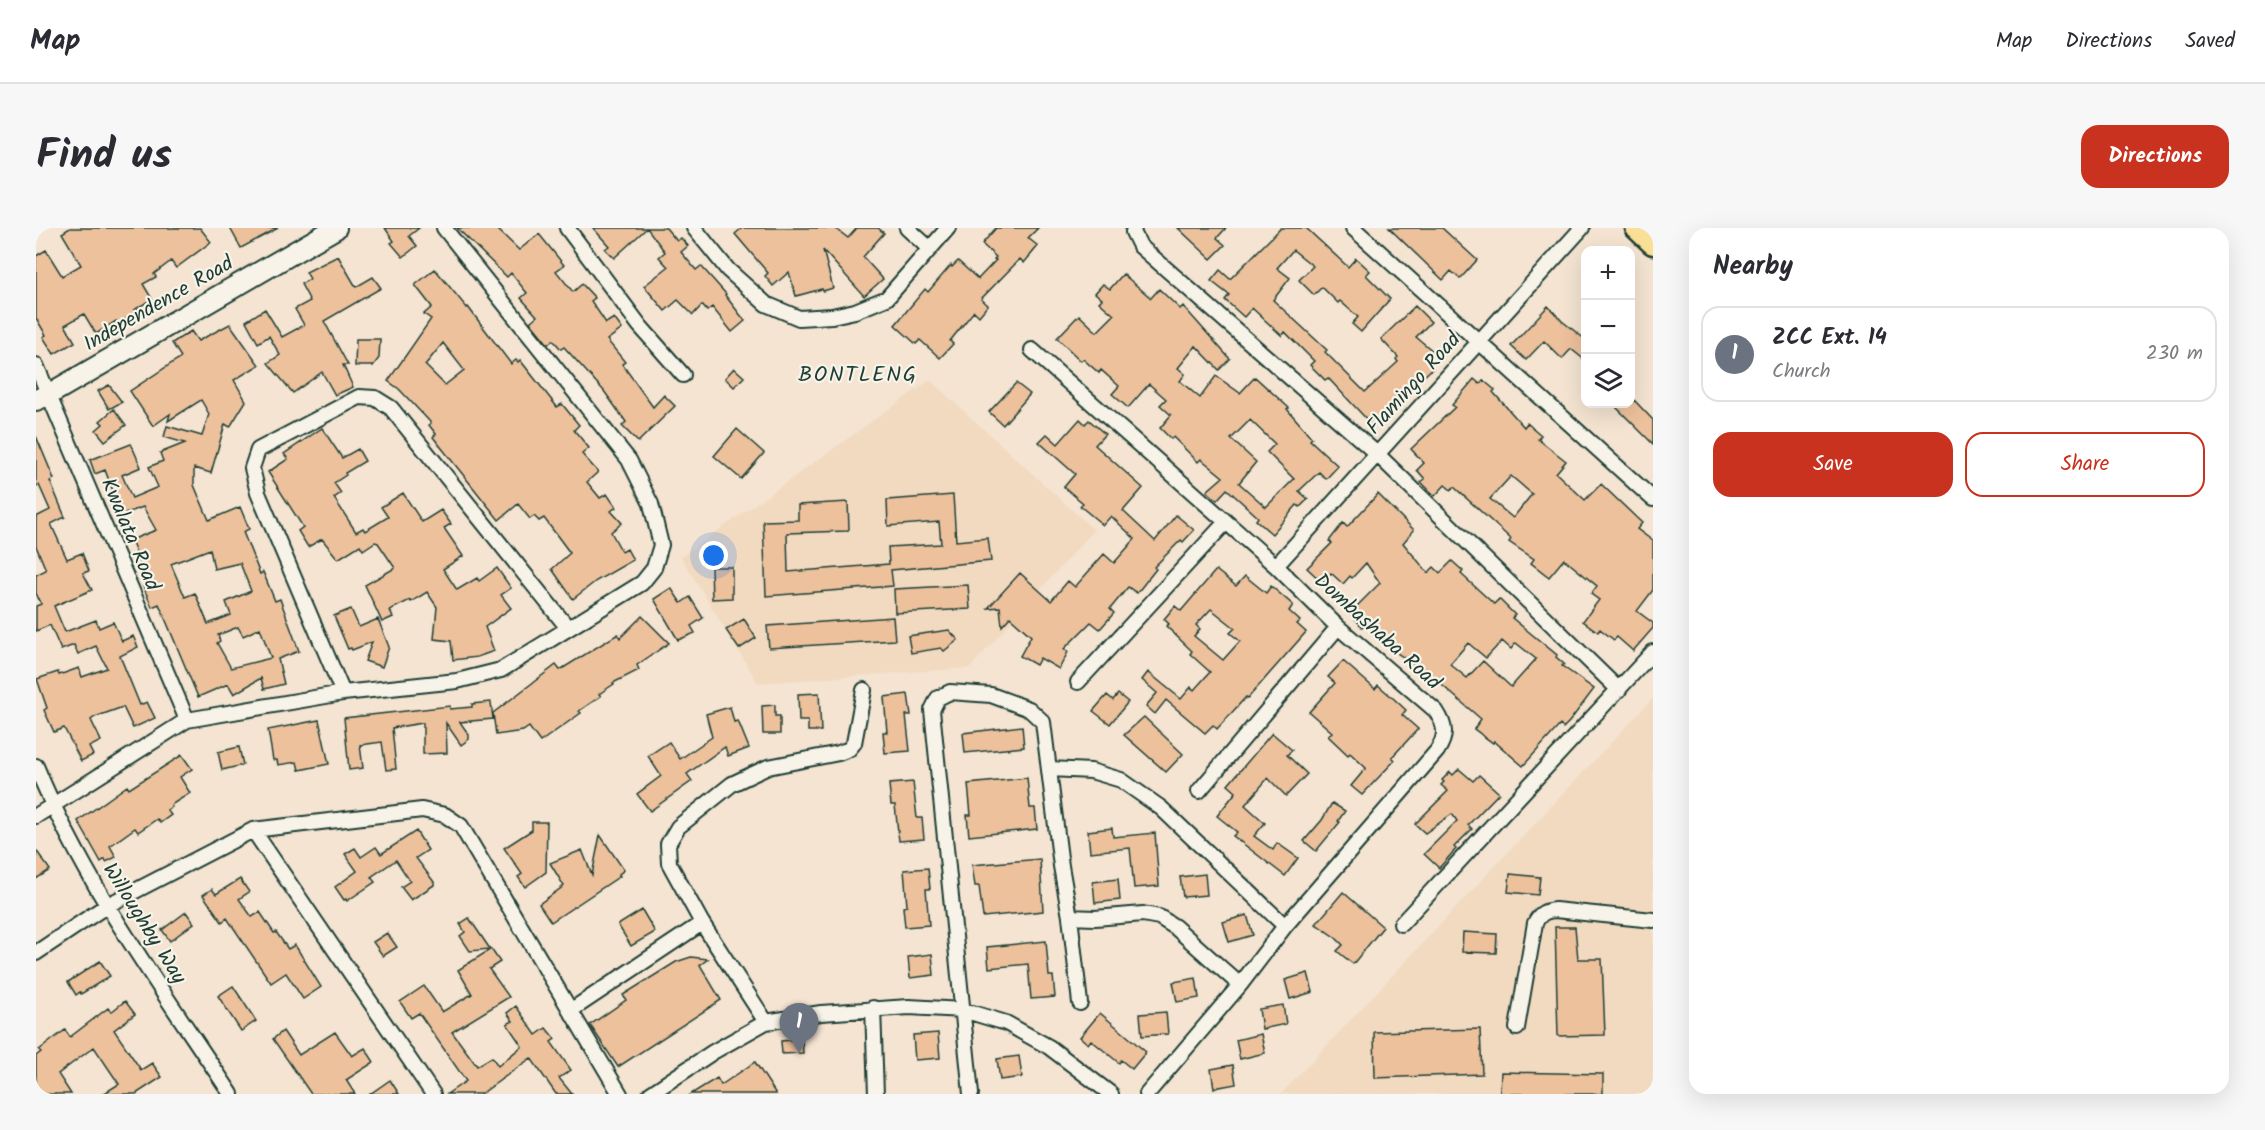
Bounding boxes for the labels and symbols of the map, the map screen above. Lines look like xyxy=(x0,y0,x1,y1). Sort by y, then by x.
street label: Independence Road xyxy=(77,248,241,361)
street label: Flamingo Road xyxy=(1359,325,1470,443)
district label: BONTLENG xyxy=(798,358,918,393)
street label: Kwalata Road xyxy=(91,473,168,597)
your location xyxy=(699,541,728,570)
street label: Dombashaba Road xyxy=(1306,566,1449,699)
street label: Willoughby Way xyxy=(93,857,194,991)
pin: 1 xyxy=(780,1004,819,1053)

